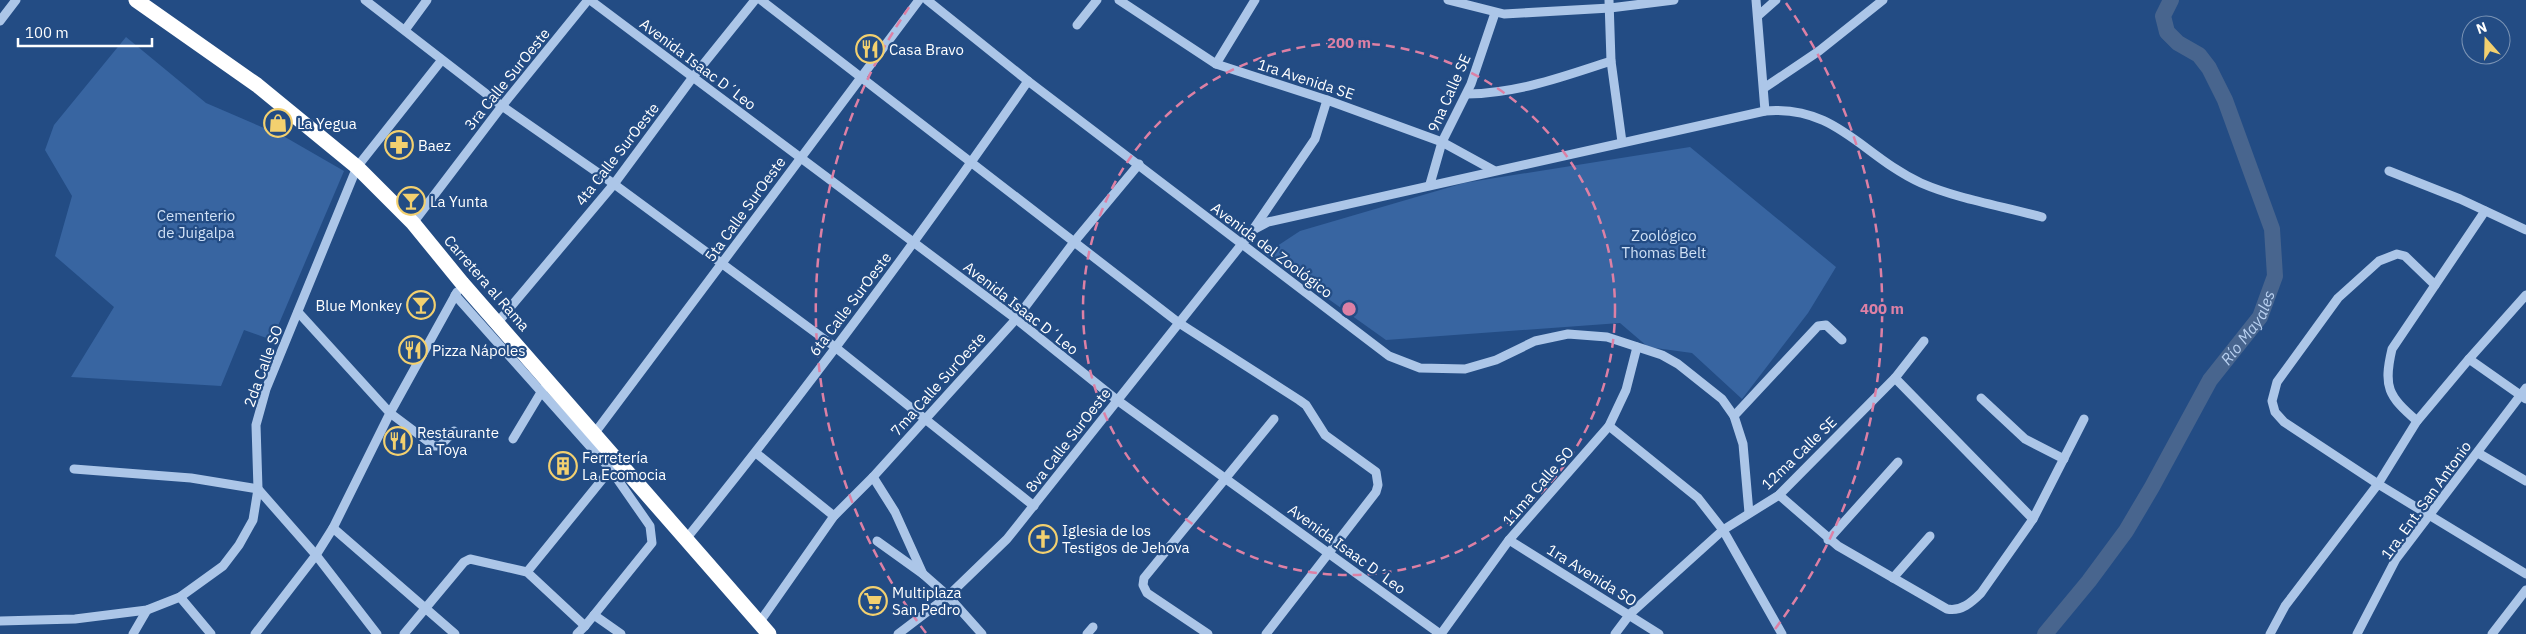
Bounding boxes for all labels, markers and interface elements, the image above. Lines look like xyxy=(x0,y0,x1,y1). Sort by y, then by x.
street label: Avenida Isaac D´Leo xyxy=(636,14,760,114)
scale bar xyxy=(18,15,151,47)
north arrow xyxy=(2461,15,2511,65)
text: N xyxy=(2474,18,2489,38)
text: 100 m xyxy=(25,23,69,42)
street label: 3ra Calle SurOeste xyxy=(460,24,554,134)
text: 200 m xyxy=(1327,33,1371,52)
restaurant icon: Casa Bravo xyxy=(855,34,885,64)
place label: Casa Bravo xyxy=(889,40,964,59)
street label: 9na Calle SE xyxy=(1423,51,1475,135)
street label: 1ra Avenida SE xyxy=(1255,54,1357,104)
street label: 4ta Calle SurOeste xyxy=(571,99,663,209)
shop icon: La Yegua xyxy=(263,108,293,138)
place label: La Yegua xyxy=(297,114,357,133)
pharmacy icon: Baez xyxy=(384,130,414,160)
place label: Baez xyxy=(418,136,451,155)
street label: 5ta Calle SurOeste xyxy=(700,153,790,265)
bar icon: La Yunta xyxy=(396,186,426,216)
place label: La Yunta xyxy=(430,192,488,211)
street label: Avenida del Zoológico xyxy=(1207,198,1337,302)
park label: Cementerio de Juigalpa xyxy=(157,206,235,242)
park label: Zoológico Thomas Belt xyxy=(1622,226,1706,262)
street label: Carretera al Rama xyxy=(440,231,534,335)
street label: 6ta Calle SurOeste xyxy=(805,248,895,360)
street label: Avenida Isaac D´Leo xyxy=(960,257,1082,359)
water label: Río Mayales xyxy=(2216,288,2279,369)
bar icon: Blue Monkey xyxy=(406,290,436,320)
place label: Blue Monkey xyxy=(315,296,403,315)
text: 400 m xyxy=(1860,299,1904,318)
centre of rings xyxy=(1340,300,1358,318)
street label: 2da Calle SO xyxy=(239,322,287,410)
street label: 7ma Calle SurOeste xyxy=(886,328,990,440)
restaurant icon: Pizza Nápoles xyxy=(398,335,428,365)
place label: Pizza Nápoles xyxy=(432,341,526,360)
street label: 8va Calle SurOeste xyxy=(1021,384,1115,496)
street label: 12ma Calle SE xyxy=(1757,412,1841,494)
place label: Restaurante La Toya xyxy=(417,423,499,459)
restaurant icon: Restaurante La Toya xyxy=(383,426,413,456)
street label: 1ra. Ent. San Antonio xyxy=(2377,437,2475,563)
street label: 11ma Calle SO xyxy=(1498,442,1578,530)
place label: Ferretería La Ecomocia xyxy=(582,448,666,484)
building icon: Ferretería La Ecomocia xyxy=(548,451,578,481)
street label: Avenida Isaac D´Leo xyxy=(1284,500,1410,598)
place label: Iglesia de los Testigos de Jehova xyxy=(1062,521,1190,557)
church icon: Iglesia de los Testigos de Jehova xyxy=(1028,524,1058,554)
street label: 1ra Avenida SO xyxy=(1543,540,1641,610)
place label: Multiplaza San Pedro xyxy=(892,583,961,619)
supermarket icon: Multiplaza San Pedro xyxy=(858,586,888,616)

